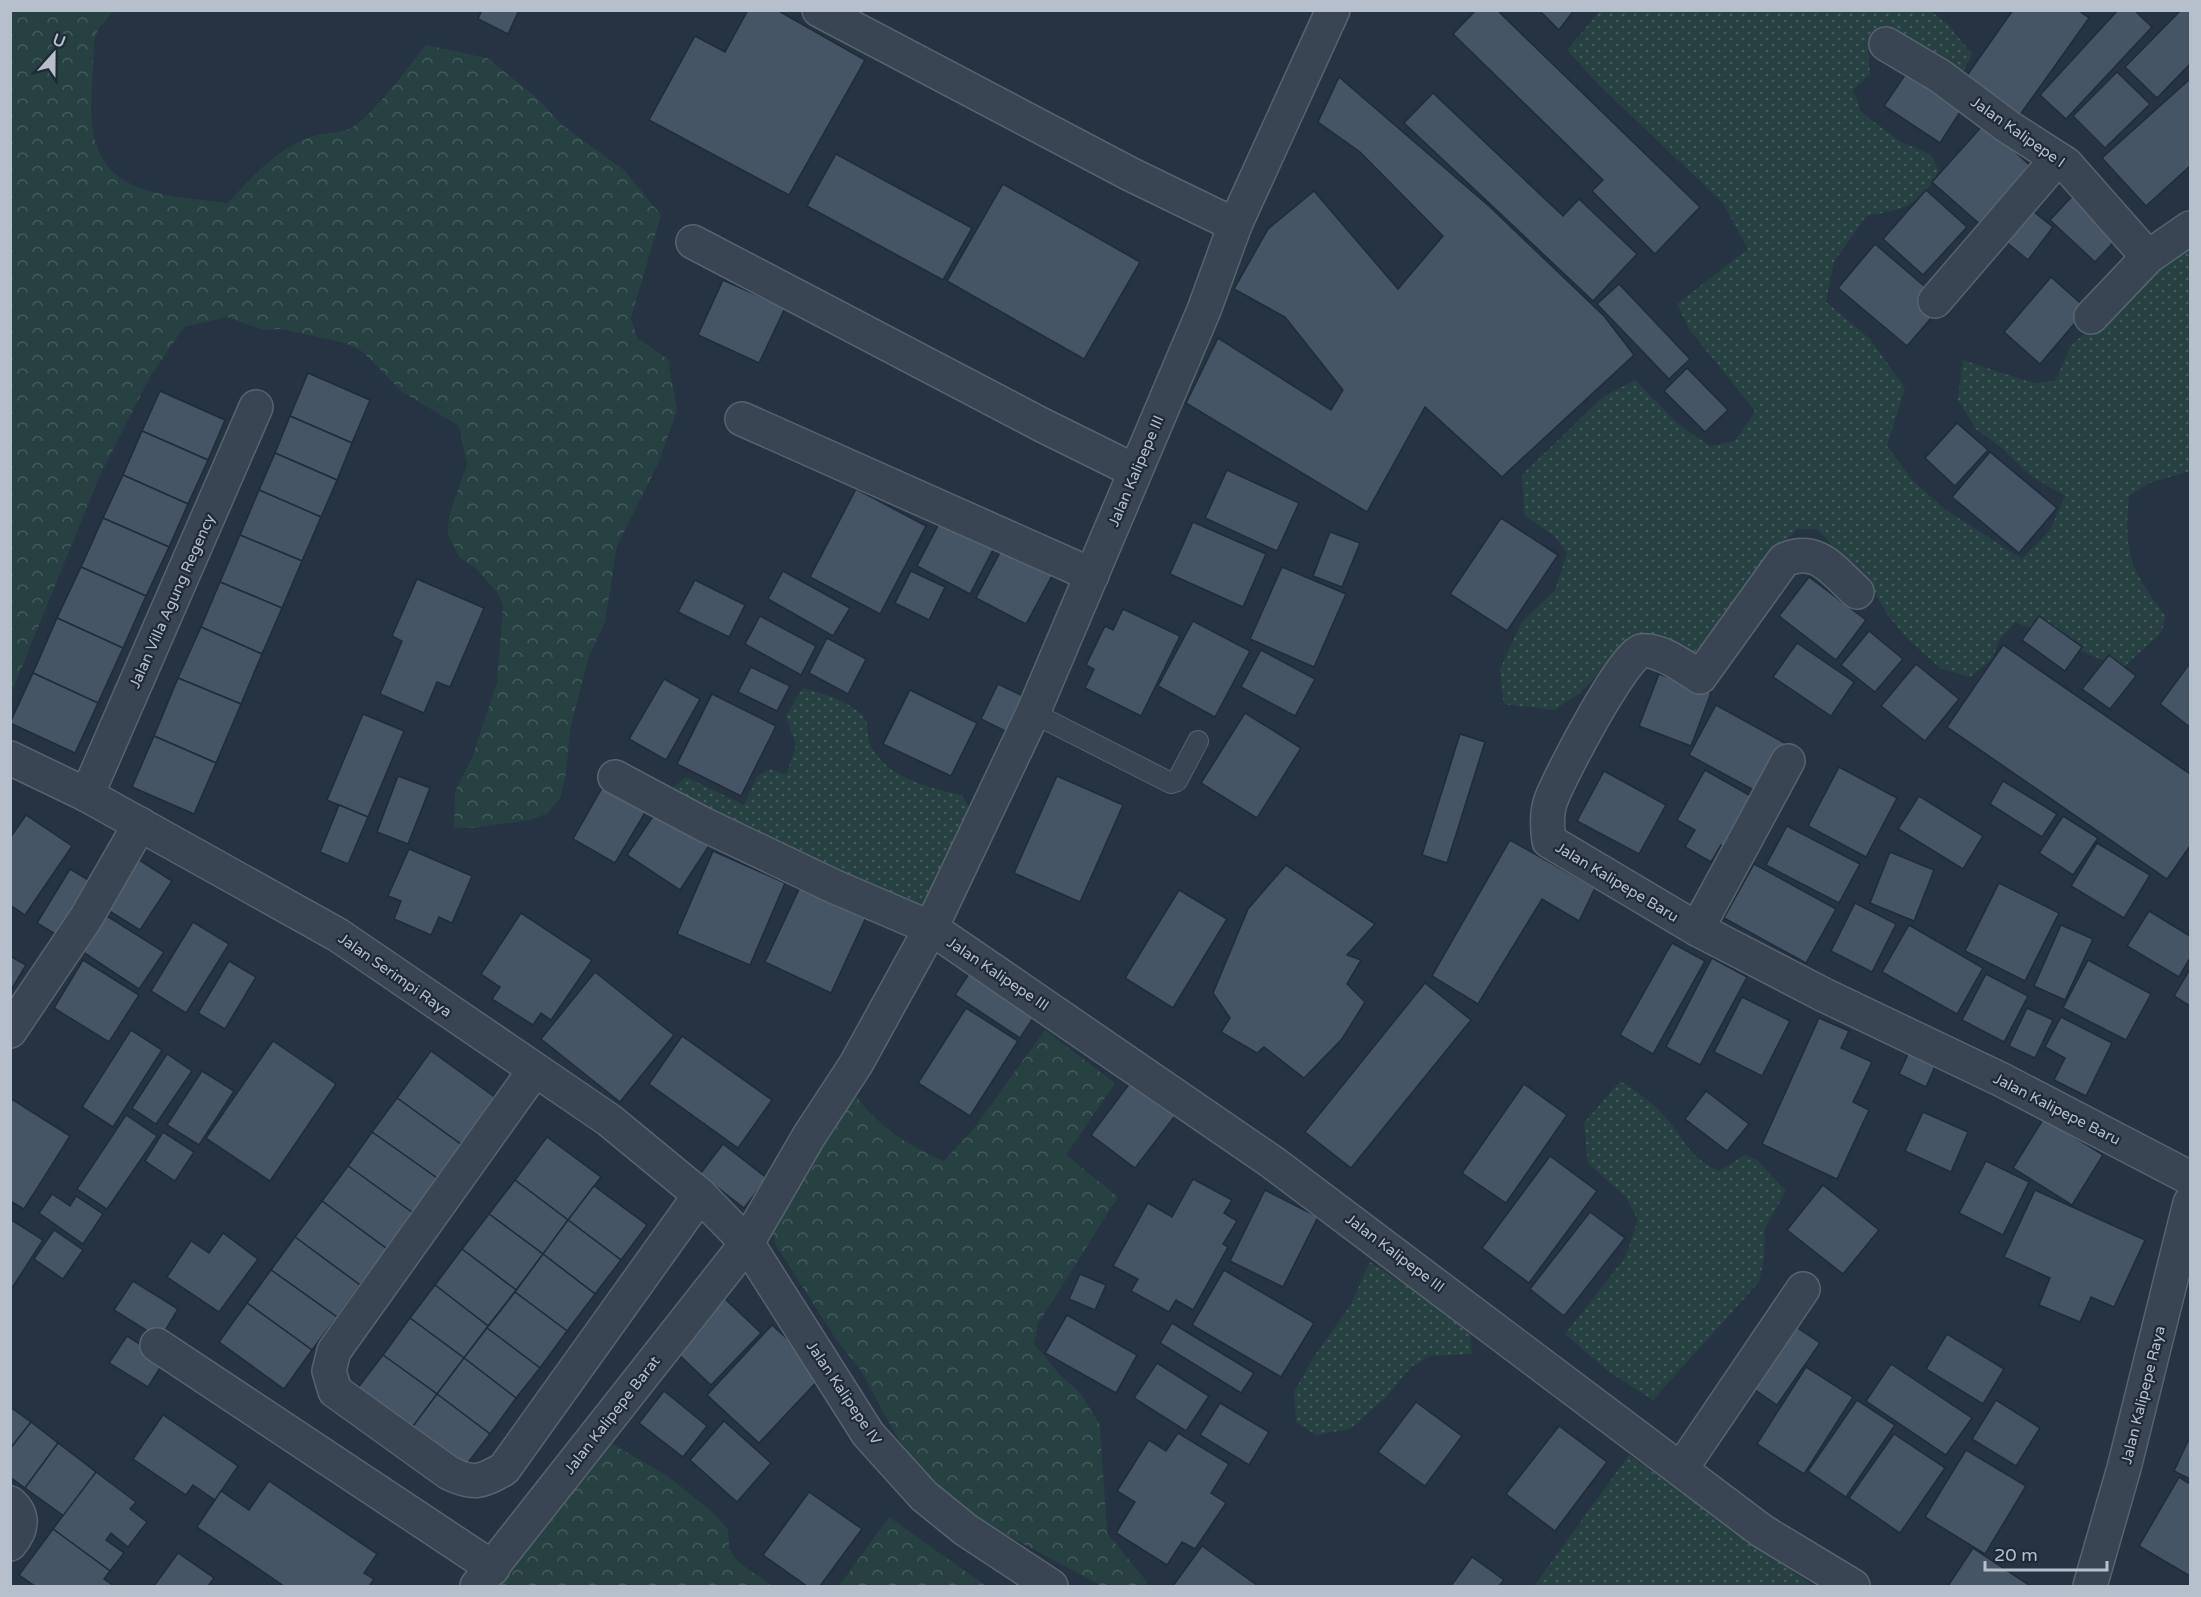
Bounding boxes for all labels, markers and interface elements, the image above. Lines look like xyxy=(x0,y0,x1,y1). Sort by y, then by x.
north arrow xyxy=(24,24,84,84)
text: U xyxy=(50,29,68,52)
street label: Jalan Kalipepe I xyxy=(1968,93,2068,171)
street label: Jalan Kalipepe III xyxy=(1104,413,1168,529)
street label: Jalan Villa Agung Regency xyxy=(125,511,219,691)
street label: Jalan Kalipepe Baru xyxy=(1552,838,1682,926)
street label: Jalan Serimpi Raya xyxy=(335,929,455,1021)
street label: Jalan Kalipepe III xyxy=(944,933,1052,1015)
street label: Jalan Kalipepe Baru xyxy=(1991,1069,2123,1149)
street label: Jalan Kalipepe III xyxy=(1342,1210,1448,1296)
street label: Jalan Kalipepe Raya xyxy=(2117,1324,2169,1466)
street label: Jalan Kalipepe IV xyxy=(803,1338,886,1449)
street label: Jalan Kalipepe Barat xyxy=(560,1352,664,1478)
scale bar xyxy=(1985,1534,2106,1572)
text: 20 m xyxy=(1994,1544,2038,1566)

